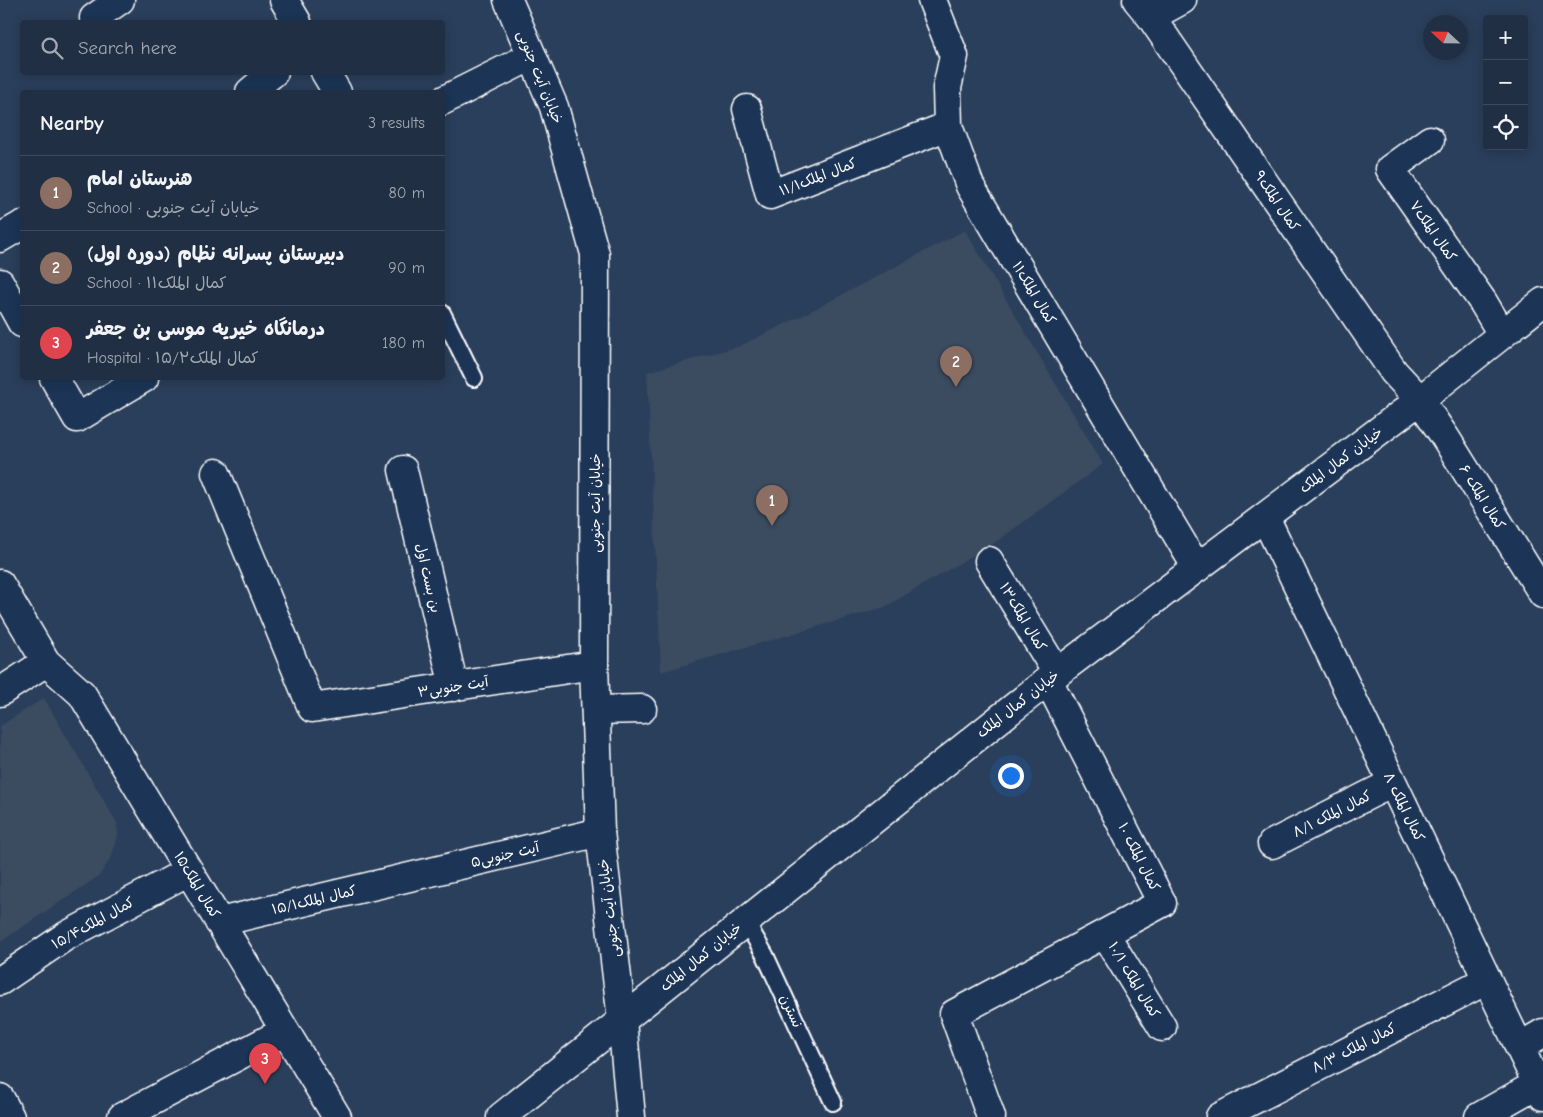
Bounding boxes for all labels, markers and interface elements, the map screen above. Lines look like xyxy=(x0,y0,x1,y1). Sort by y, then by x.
north arrow xyxy=(1423,15,1468,60)
map controls xyxy=(1483,15,1528,150)
button: + xyxy=(1483,15,1528,60)
search box xyxy=(20,20,445,75)
street label: خیابان آیت جنوبی xyxy=(513,28,566,127)
icon: search xyxy=(38,34,66,62)
text: Search here xyxy=(78,37,177,59)
button: − xyxy=(1483,60,1528,105)
button: locate xyxy=(1483,105,1528,150)
text: Nearby xyxy=(40,111,104,135)
text: 3 results xyxy=(368,114,425,132)
street label: کمال الملک۱۱/۱ xyxy=(777,154,859,200)
text: هنرستان امام xyxy=(87,168,192,190)
street label: کمال الملک۹ xyxy=(1251,168,1303,234)
text: 1 xyxy=(53,184,59,202)
text: 80 m xyxy=(388,184,425,202)
street label: کمال الملک۷ xyxy=(1406,197,1460,265)
text: School · خیابان آیت جنوبی xyxy=(87,199,260,217)
text: دبیرستان پسرانه نظام (دوره اول) xyxy=(87,243,344,265)
street label: کمال الملک۱۱ xyxy=(1009,258,1059,328)
text: 2 xyxy=(52,259,60,277)
text: 90 m xyxy=(388,259,425,277)
text: School · کمال الملک۱۱ xyxy=(87,274,227,292)
text: درمانگاه خیریه موسی بن جعفر xyxy=(87,318,325,340)
text: 3 xyxy=(52,334,60,352)
text: 180 m xyxy=(382,334,425,352)
pin: 2 xyxy=(940,346,972,387)
text: Hospital · کمال الملک۱۵/۲ xyxy=(87,349,259,367)
street label: خیابان کمال الملک xyxy=(1296,423,1386,497)
street label: خیابان آیت جنوبی xyxy=(587,453,605,553)
street label: کمال الملک ۶ xyxy=(1455,461,1509,533)
pin: 1 xyxy=(756,485,788,526)
street label: بن بست اول xyxy=(412,542,444,614)
street label: کمال الملک۱۳ xyxy=(996,580,1050,654)
street label: خیابان کمال الملک xyxy=(974,667,1062,741)
street label: آیت جنوبی۳ xyxy=(416,673,490,702)
your location xyxy=(998,763,1024,789)
street label: کمال الملک ۸ xyxy=(1380,770,1428,844)
street label: کمال الملک ۸/۱ xyxy=(1290,787,1374,841)
street label: کمال الملک ۱۰ xyxy=(1114,820,1164,894)
street label: آیت جنوبی۵ xyxy=(469,839,542,872)
street label: کمال الملک۱۵ xyxy=(170,848,224,922)
street label: خیابان آیت جنوبی xyxy=(595,858,624,958)
street label: کمال الملک۱۵/۱ xyxy=(270,882,358,918)
street label: کمال الملک۱۵/۴ xyxy=(49,893,137,953)
street label: خیابان کمال الملک xyxy=(657,919,745,995)
street label: کمال الملک ۱۰/۱ xyxy=(1105,939,1163,1021)
street label: نسترن xyxy=(776,992,806,1030)
street label: کمال الملک ۸/۳ xyxy=(1309,1019,1399,1077)
pin: 3 xyxy=(249,1043,281,1084)

